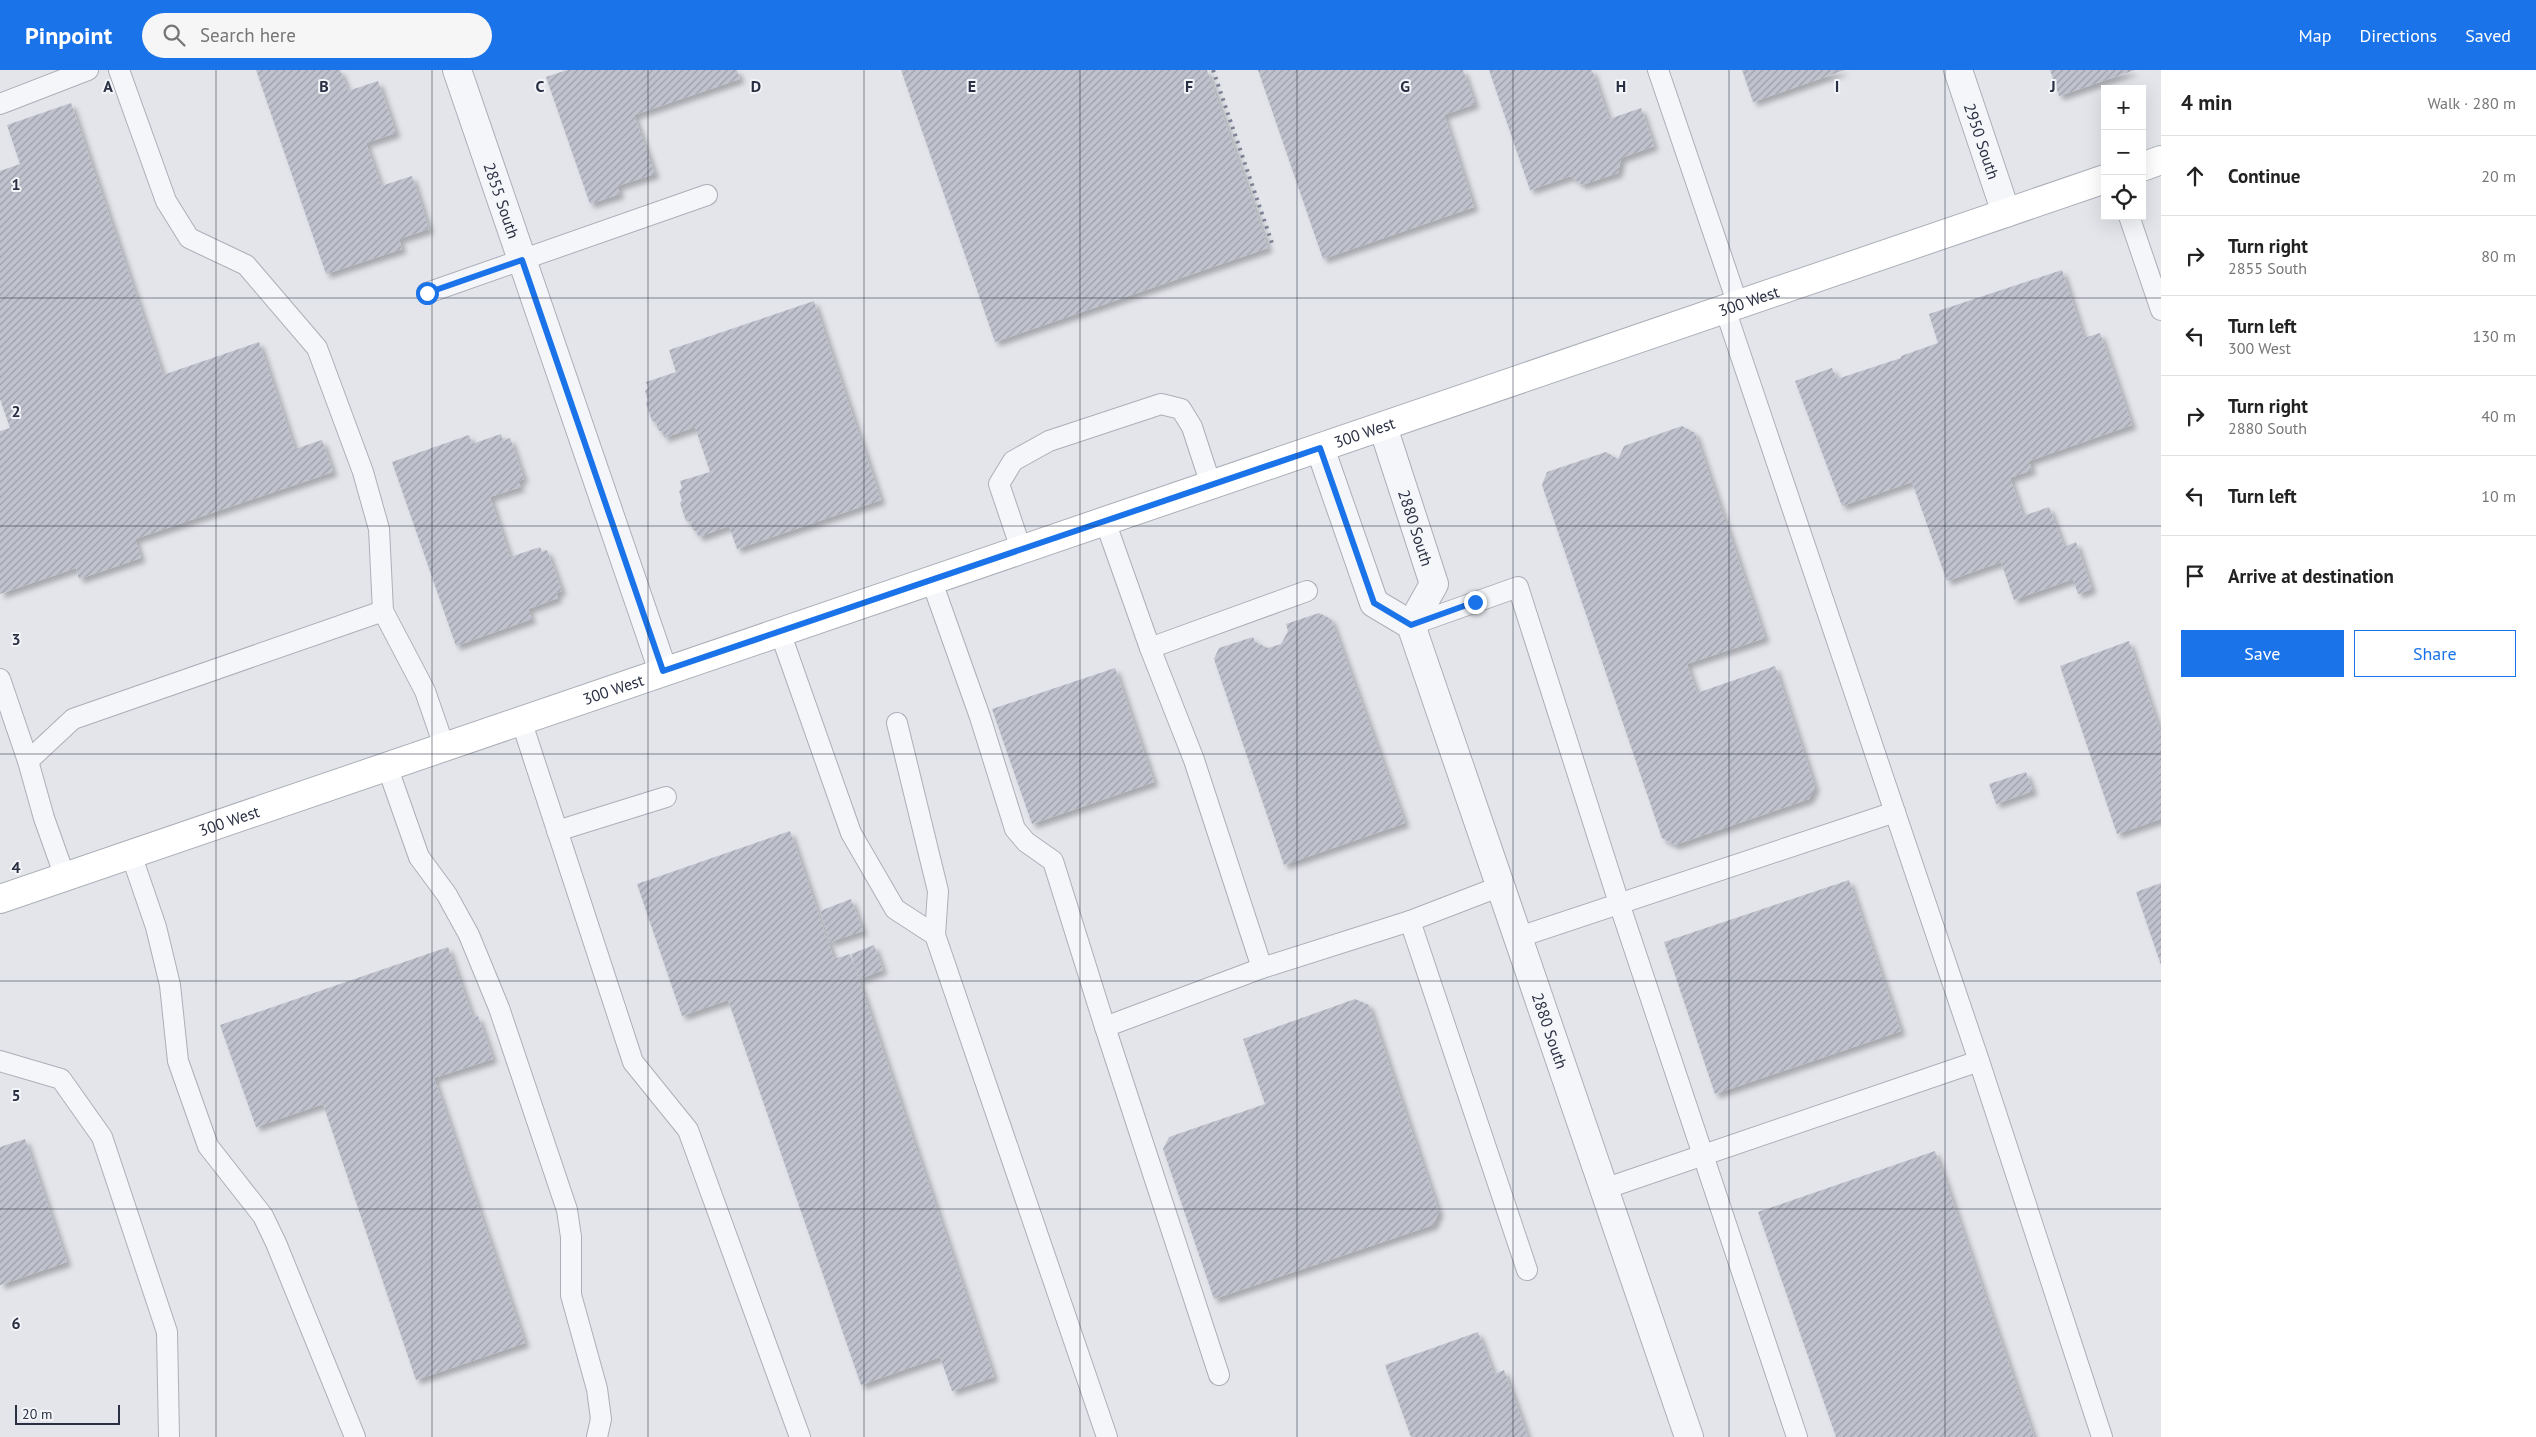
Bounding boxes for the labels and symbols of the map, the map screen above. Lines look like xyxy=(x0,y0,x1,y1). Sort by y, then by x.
text: A xyxy=(103,76,113,96)
text: B xyxy=(319,76,329,96)
text: C xyxy=(536,76,545,96)
text: D xyxy=(751,76,761,96)
text: E xyxy=(968,76,976,96)
text: F xyxy=(1185,76,1193,96)
text: G xyxy=(1400,76,1410,96)
text: H xyxy=(1616,76,1626,96)
text: I xyxy=(1835,76,1839,96)
text: J xyxy=(2049,76,2056,96)
street label: 2950 South xyxy=(1960,100,2004,182)
street label: 2855 South xyxy=(479,160,524,241)
text: 1 xyxy=(11,174,21,194)
street label: 300 West xyxy=(1715,281,1782,321)
route start xyxy=(416,282,439,305)
text: 2 xyxy=(11,401,21,421)
street label: 300 West xyxy=(1331,412,1398,452)
street label: 2880 South xyxy=(1394,487,1437,569)
route end xyxy=(1464,591,1487,614)
text: 3 xyxy=(11,629,21,649)
street label: 300 West xyxy=(580,669,647,709)
street label: 300 West xyxy=(196,801,263,840)
text: 4 xyxy=(11,857,21,877)
street label: 2880 South xyxy=(1528,990,1572,1071)
text: 5 xyxy=(11,1085,21,1105)
text: 6 xyxy=(11,1313,21,1333)
scale bar xyxy=(15,1402,120,1425)

